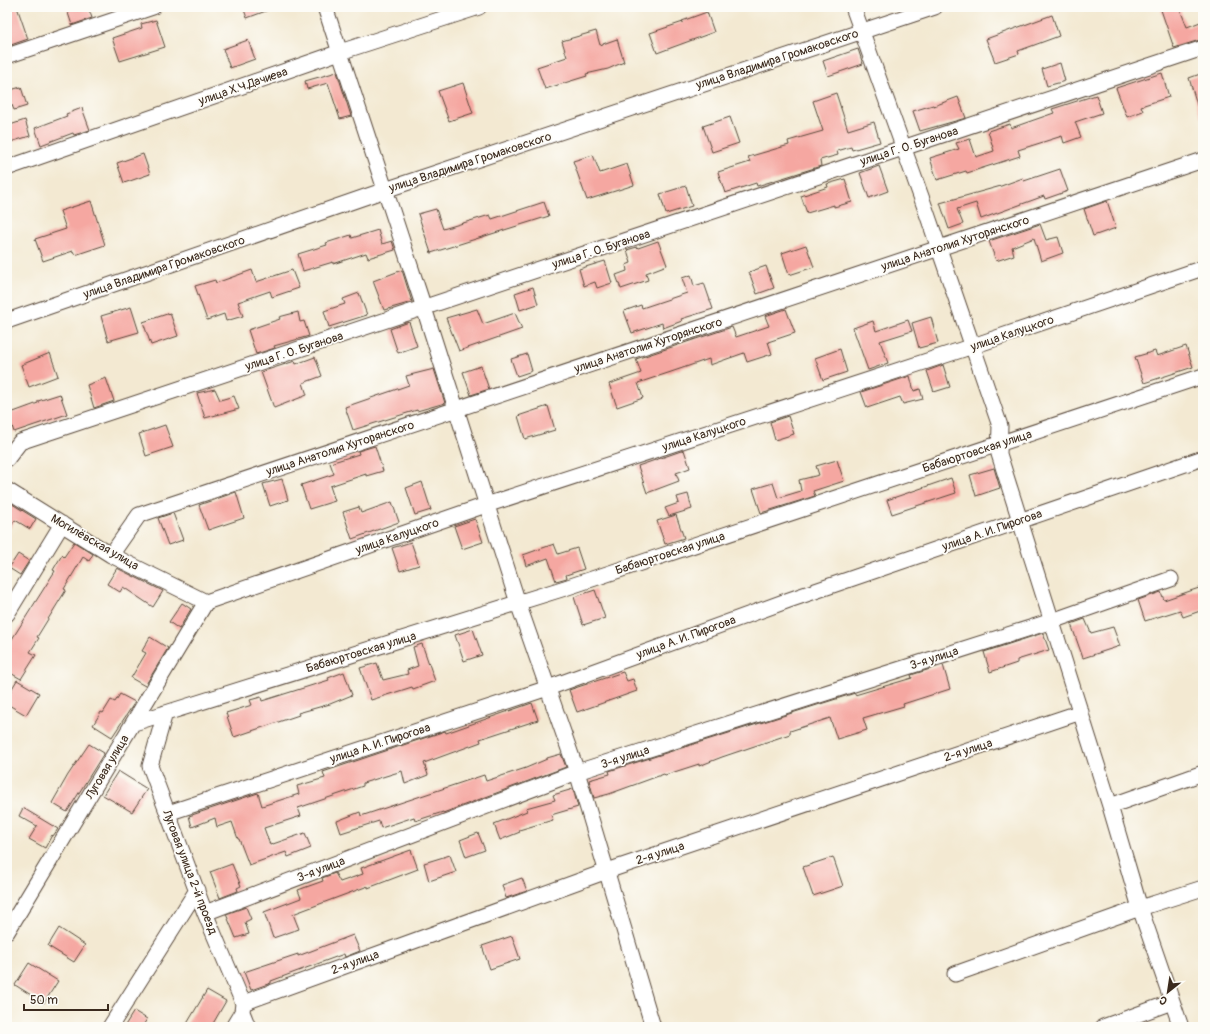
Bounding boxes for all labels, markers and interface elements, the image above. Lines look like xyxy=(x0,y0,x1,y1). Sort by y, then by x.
street label: улица Владимира Громаковского xyxy=(693,26,861,93)
street label: улица Х.Ч.Дачиева xyxy=(196,64,290,109)
street label: улица Г. О. Буганова xyxy=(857,123,960,170)
street label: улица Владимира Громаковского xyxy=(386,129,554,196)
street label: улица Анатолия Хуторянского xyxy=(878,212,1032,275)
street label: улица Г. О. Буганова xyxy=(549,226,652,273)
street label: улица Владимира Громаковского xyxy=(80,233,247,303)
street label: улица Калуцкого xyxy=(968,312,1056,355)
street label: улица Анатолия Хуторянского xyxy=(571,314,725,377)
street label: улица Г. О. Буганова xyxy=(242,328,345,375)
street label: улица Калуцкого xyxy=(659,414,748,455)
street label: улица Анатолия Хуторянского xyxy=(263,417,417,480)
street label: Бабаюртовская улица xyxy=(921,427,1034,476)
street label: улица А. И. Пирогова xyxy=(939,506,1044,555)
street label: Могилёвская улица xyxy=(48,511,142,574)
street label: улица Калуцкого xyxy=(353,515,441,558)
street label: Бабаюртовская улица xyxy=(614,529,727,578)
street label: улица А. И. Пирогова xyxy=(634,612,738,663)
street label: Бабаюртовская улица xyxy=(304,628,418,676)
street label: 3-я улица xyxy=(908,643,961,673)
street label: улица А. И. Пирогова xyxy=(327,720,433,767)
street label: Луговая улица xyxy=(82,732,133,803)
street label: 2-я улица xyxy=(942,735,995,765)
street label: 3-я улица xyxy=(599,742,652,772)
street label: Луговая улица 2-й проезд xyxy=(158,807,221,937)
street label: 2-я улица xyxy=(634,838,687,868)
street label: 3-я улица xyxy=(295,853,348,885)
street label: 2-я улица xyxy=(329,947,382,978)
north arrow xyxy=(1148,972,1188,1012)
scale bar xyxy=(24,986,108,1012)
text: 50 m xyxy=(30,993,58,1008)
text: С xyxy=(1157,993,1169,1008)

